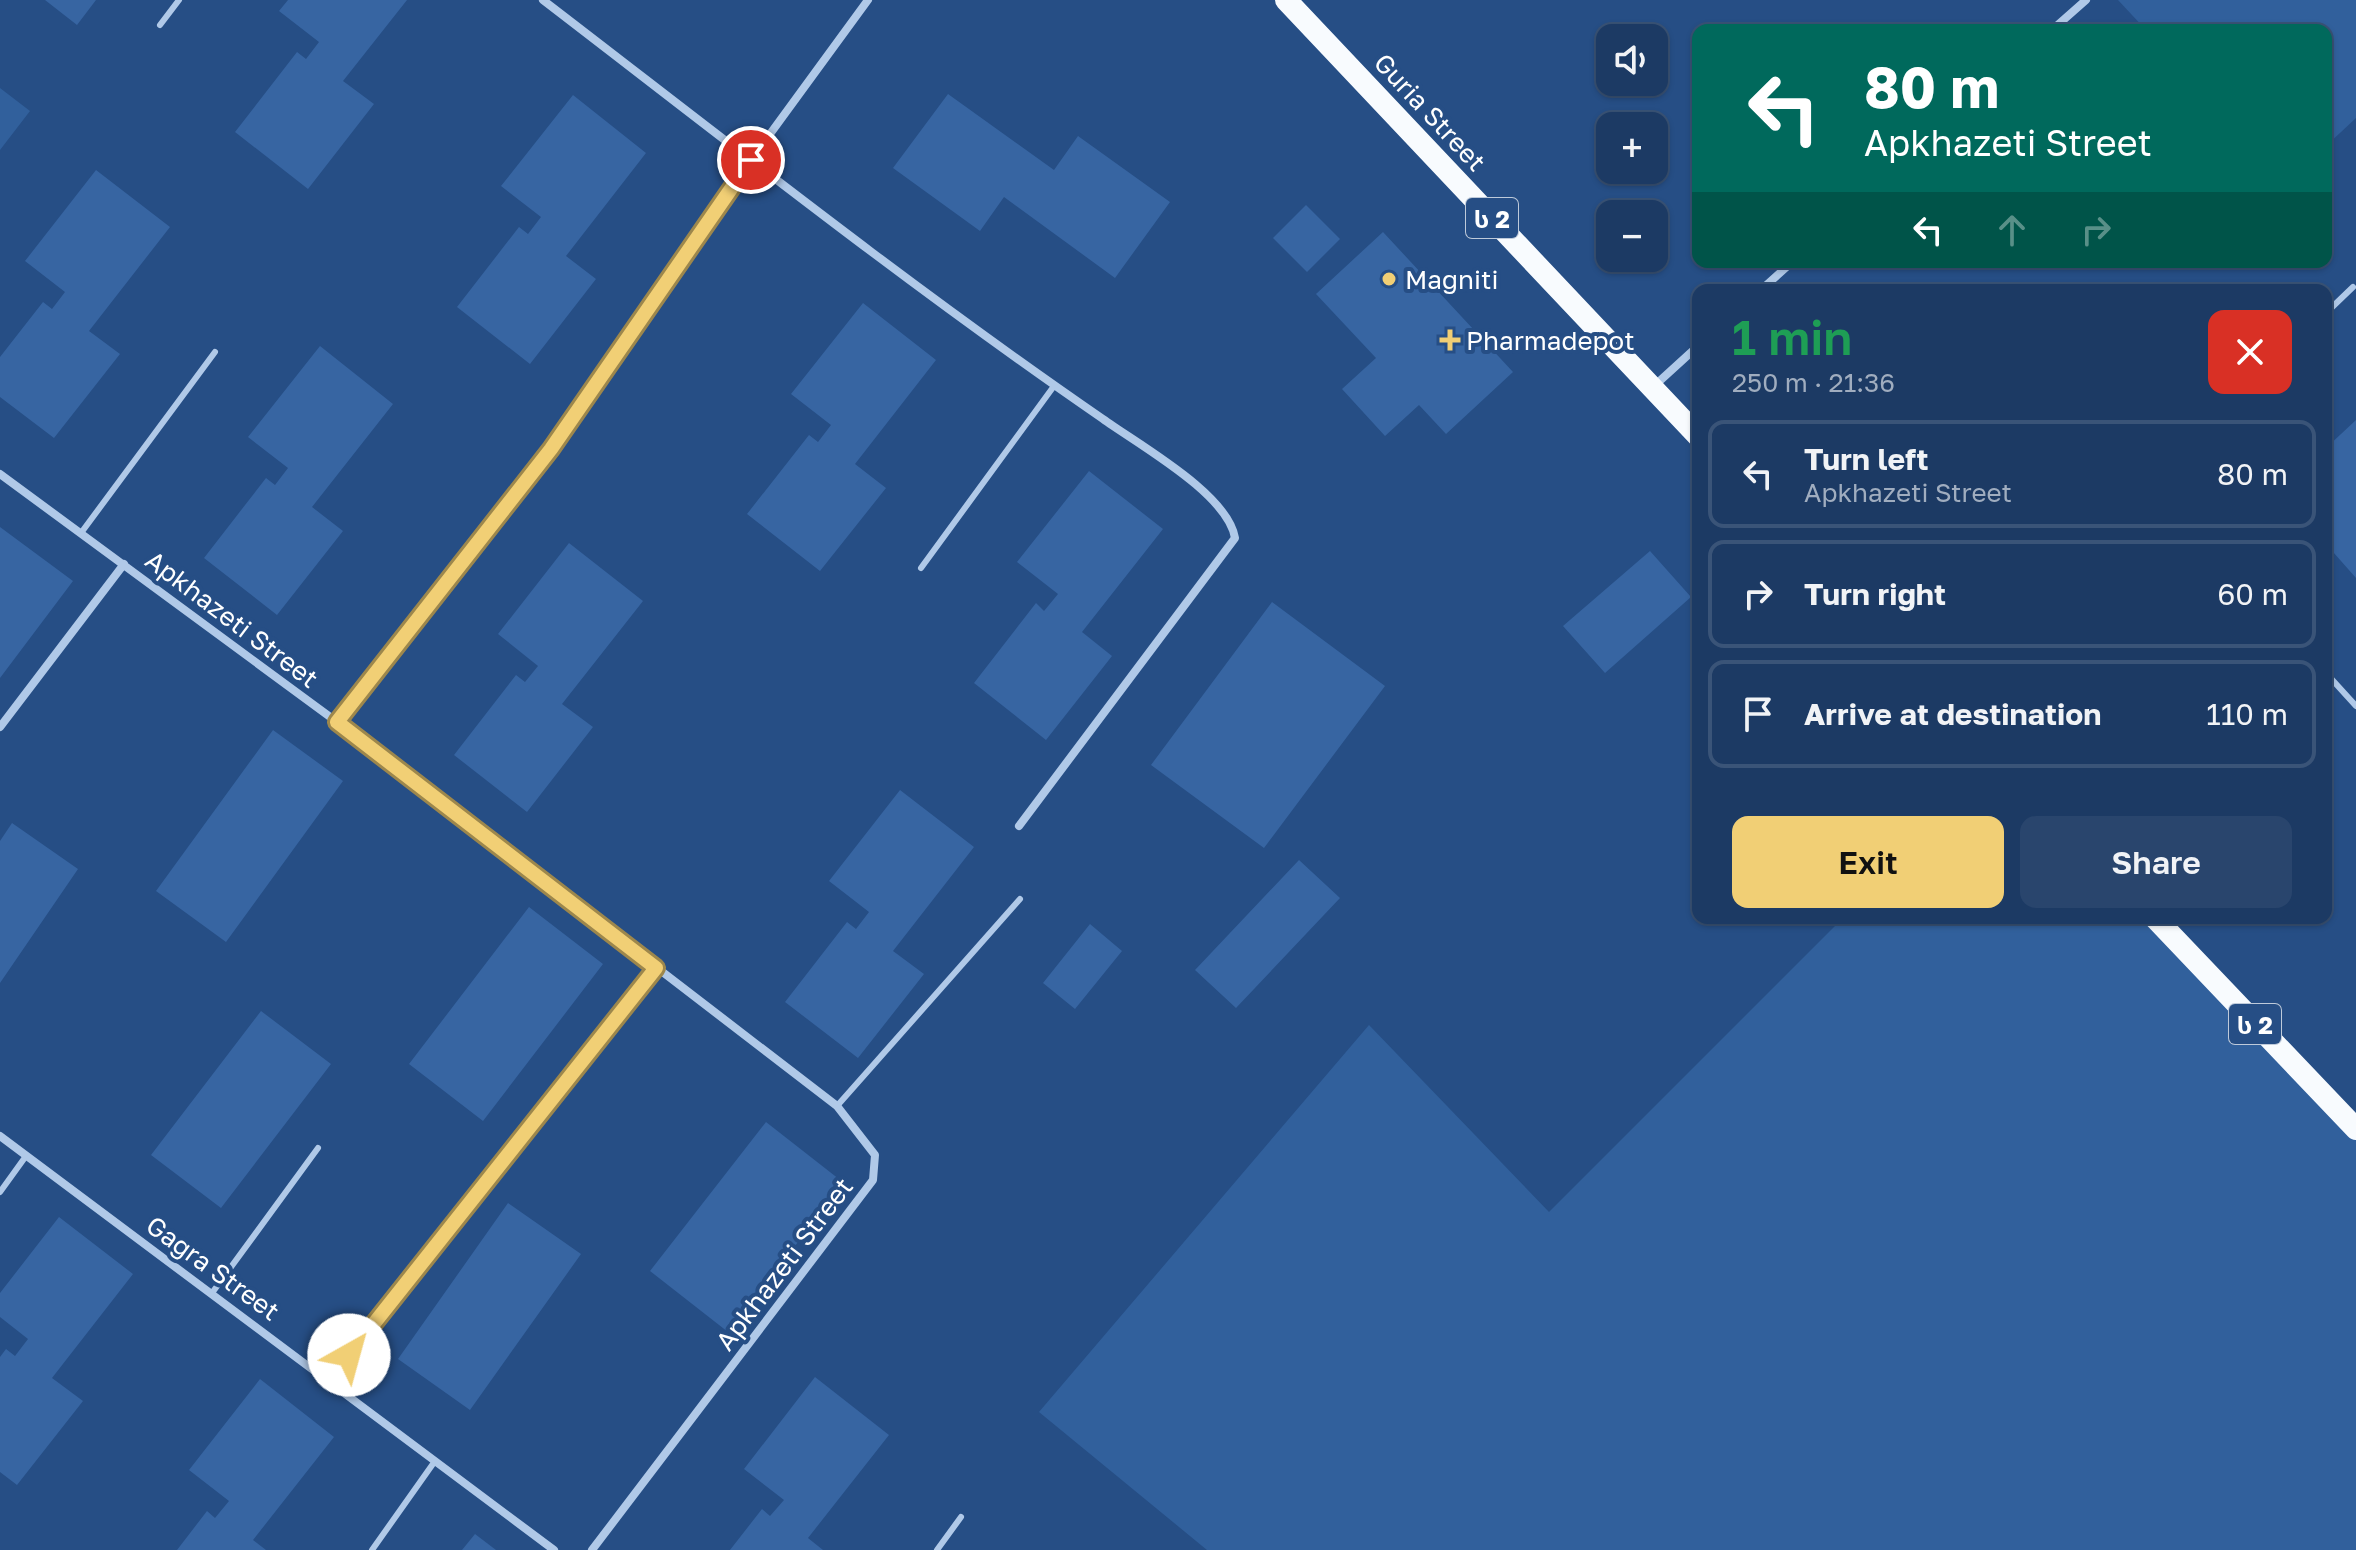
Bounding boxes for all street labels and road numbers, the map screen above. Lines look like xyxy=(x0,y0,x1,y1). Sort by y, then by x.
street label: Guria Street xyxy=(1368,47,1492,177)
road number: ს 2 xyxy=(1466,198,1518,238)
street label: Apkhazeti Street xyxy=(140,544,324,694)
road number: ს 2 xyxy=(2229,1004,2281,1044)
street label: Apkhazeti Street xyxy=(709,1172,859,1356)
street label: Gagra Street xyxy=(140,1209,286,1327)

